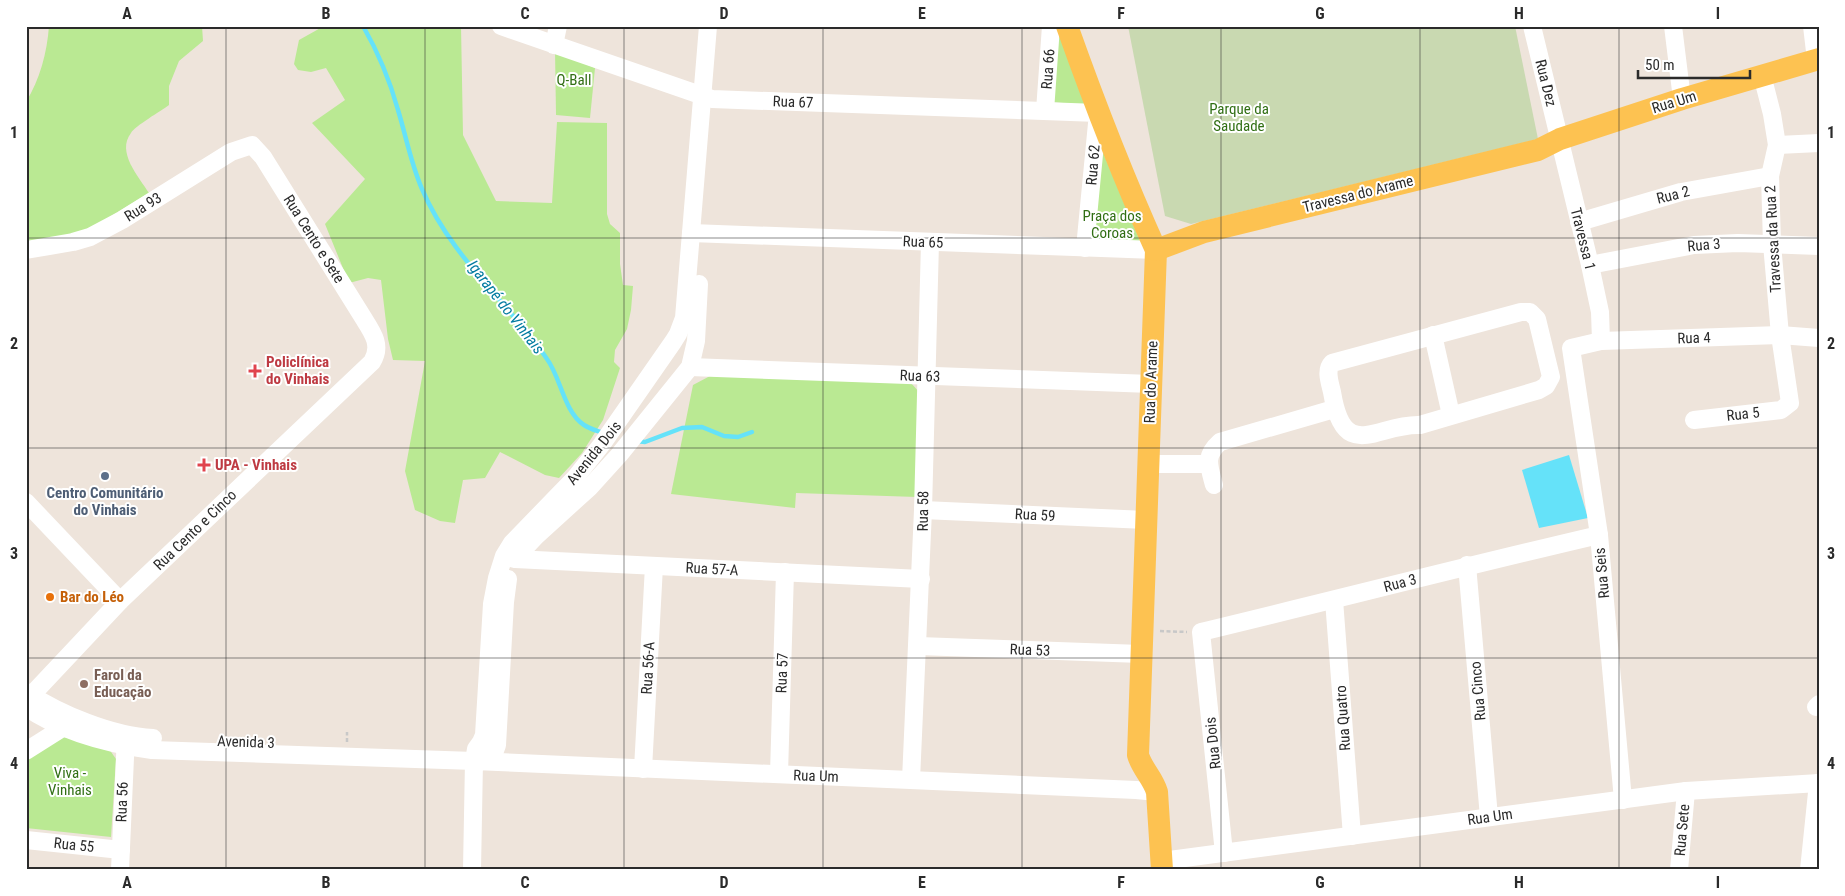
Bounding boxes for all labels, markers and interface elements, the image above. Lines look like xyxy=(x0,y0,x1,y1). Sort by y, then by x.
text: A xyxy=(122,4,132,23)
text: B xyxy=(322,4,331,23)
text: C xyxy=(520,4,530,23)
text: D xyxy=(719,4,729,23)
text: E xyxy=(918,4,926,23)
text: F xyxy=(1117,4,1125,23)
text: G xyxy=(1315,4,1325,23)
text: H xyxy=(1514,4,1524,23)
text: I xyxy=(1716,4,1720,23)
street label: Rua 66 xyxy=(1038,48,1058,90)
scale bar xyxy=(1638,48,1750,80)
text: 50 m xyxy=(1645,56,1675,74)
street label: Rua Dez xyxy=(1531,58,1561,108)
park label: Q-Ball xyxy=(557,71,592,89)
street label: Rua Um xyxy=(1650,87,1698,117)
street label: Rua 67 xyxy=(772,92,814,112)
park label: Parque da Saudade xyxy=(1209,100,1269,135)
text: 1 xyxy=(10,123,18,142)
text: 1 xyxy=(1827,123,1835,142)
street label: Rua 62 xyxy=(1082,144,1104,186)
street label: Travessa do Arame xyxy=(1301,172,1415,216)
street label: Rua 2 xyxy=(1655,182,1691,208)
street label: Travessa da Rua 2 xyxy=(1761,185,1785,293)
street label: Rua 93 xyxy=(121,189,165,225)
street label: Rua Cento e Sete xyxy=(280,192,348,286)
street label: Travessa 1 xyxy=(1567,206,1599,272)
park label: Praça dos Coroas xyxy=(1082,207,1142,242)
street label: Rua 65 xyxy=(902,232,944,252)
street label: Rua 3 xyxy=(1687,235,1721,255)
water label: Igarapé do Vinhais xyxy=(463,256,549,358)
street label: Rua 4 xyxy=(1677,328,1711,348)
text: 2 xyxy=(10,334,18,353)
text: 2 xyxy=(1827,334,1835,353)
street label: Rua do Arame xyxy=(1141,340,1161,424)
place label: Policlínica do Vinhais xyxy=(266,353,329,388)
marker: Policlínica do Vinhais xyxy=(248,364,262,378)
street label: Rua 63 xyxy=(899,366,941,386)
street label: Rua 5 xyxy=(1726,403,1760,425)
street label: Avenida Dois xyxy=(563,417,625,489)
place label: UPA - Vinhais xyxy=(215,456,297,474)
marker: UPA - Vinhais xyxy=(197,458,211,472)
marker: Centro Comunitário do Vinhais xyxy=(99,470,111,482)
place label: Centro Comunitário do Vinhais xyxy=(47,484,163,519)
street label: Rua Cento e Cinco xyxy=(150,486,240,574)
street label: Rua 58 xyxy=(914,491,932,531)
street label: Rua 59 xyxy=(1014,505,1056,525)
text: 3 xyxy=(10,544,18,563)
text: 3 xyxy=(1827,544,1835,563)
street label: Rua Seis xyxy=(1591,547,1613,599)
street label: Rua 57-A xyxy=(685,559,739,579)
street label: Rua 3 xyxy=(1382,570,1418,596)
place label: Bar do Léo xyxy=(60,588,124,606)
marker: Bar do Léo xyxy=(44,591,56,603)
street label: Rua 53 xyxy=(1009,640,1051,660)
street label: Rua 56-A xyxy=(638,641,658,695)
street label: Rua 57 xyxy=(772,652,792,694)
street label: Rua Cinco xyxy=(1466,661,1490,721)
place label: Farol da Educação xyxy=(94,666,151,701)
marker: Farol da Educação xyxy=(78,678,90,690)
street label: Rua Quatro xyxy=(1332,685,1354,751)
street label: Rua Dois xyxy=(1201,716,1225,770)
street label: Avenida 3 xyxy=(217,732,275,752)
text: 4 xyxy=(10,754,18,773)
text: 4 xyxy=(1827,754,1835,773)
park label: Viva - Vinhais xyxy=(48,764,92,799)
street label: Rua Um xyxy=(793,766,839,786)
street label: Rua 56 xyxy=(112,781,132,823)
street label: Rua Sete xyxy=(1671,803,1693,857)
street label: Rua Um xyxy=(1466,805,1514,829)
street label: Rua 55 xyxy=(53,834,95,856)
text: A xyxy=(122,873,132,892)
text: B xyxy=(322,873,331,892)
text: C xyxy=(520,873,530,892)
text: D xyxy=(719,873,729,892)
text: E xyxy=(918,873,926,892)
text: F xyxy=(1117,873,1125,892)
text: G xyxy=(1315,873,1325,892)
text: H xyxy=(1514,873,1524,892)
text: I xyxy=(1716,873,1720,892)

